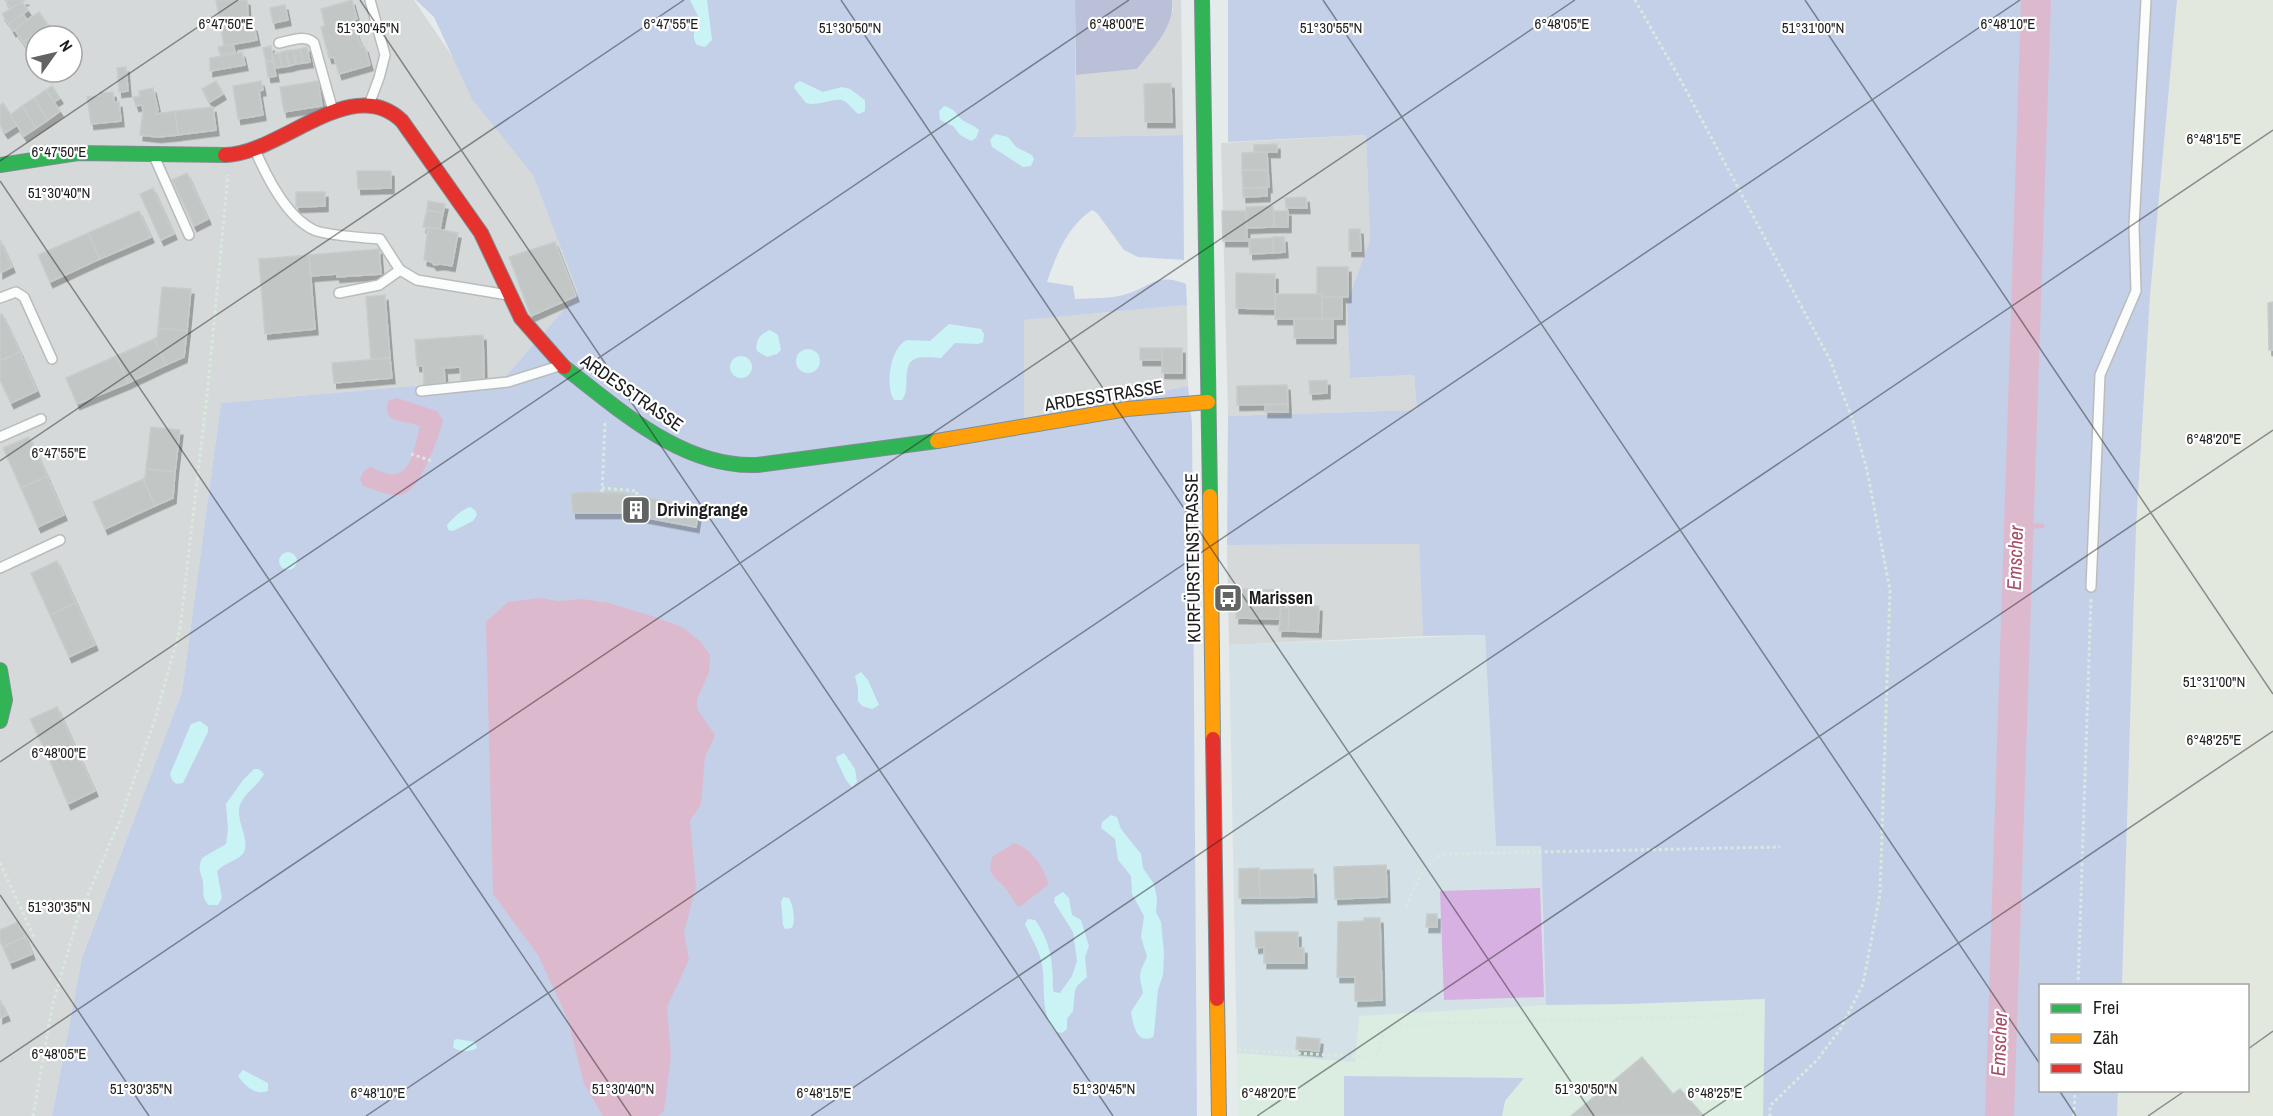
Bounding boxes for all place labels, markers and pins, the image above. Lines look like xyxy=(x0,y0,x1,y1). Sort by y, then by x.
building icon: Drivingrange xyxy=(620,494,652,526)
place label: Drivingrange xyxy=(657,497,748,522)
bus stop icon: Marissen xyxy=(1212,582,1244,614)
place label: Marissen xyxy=(1249,585,1313,610)

